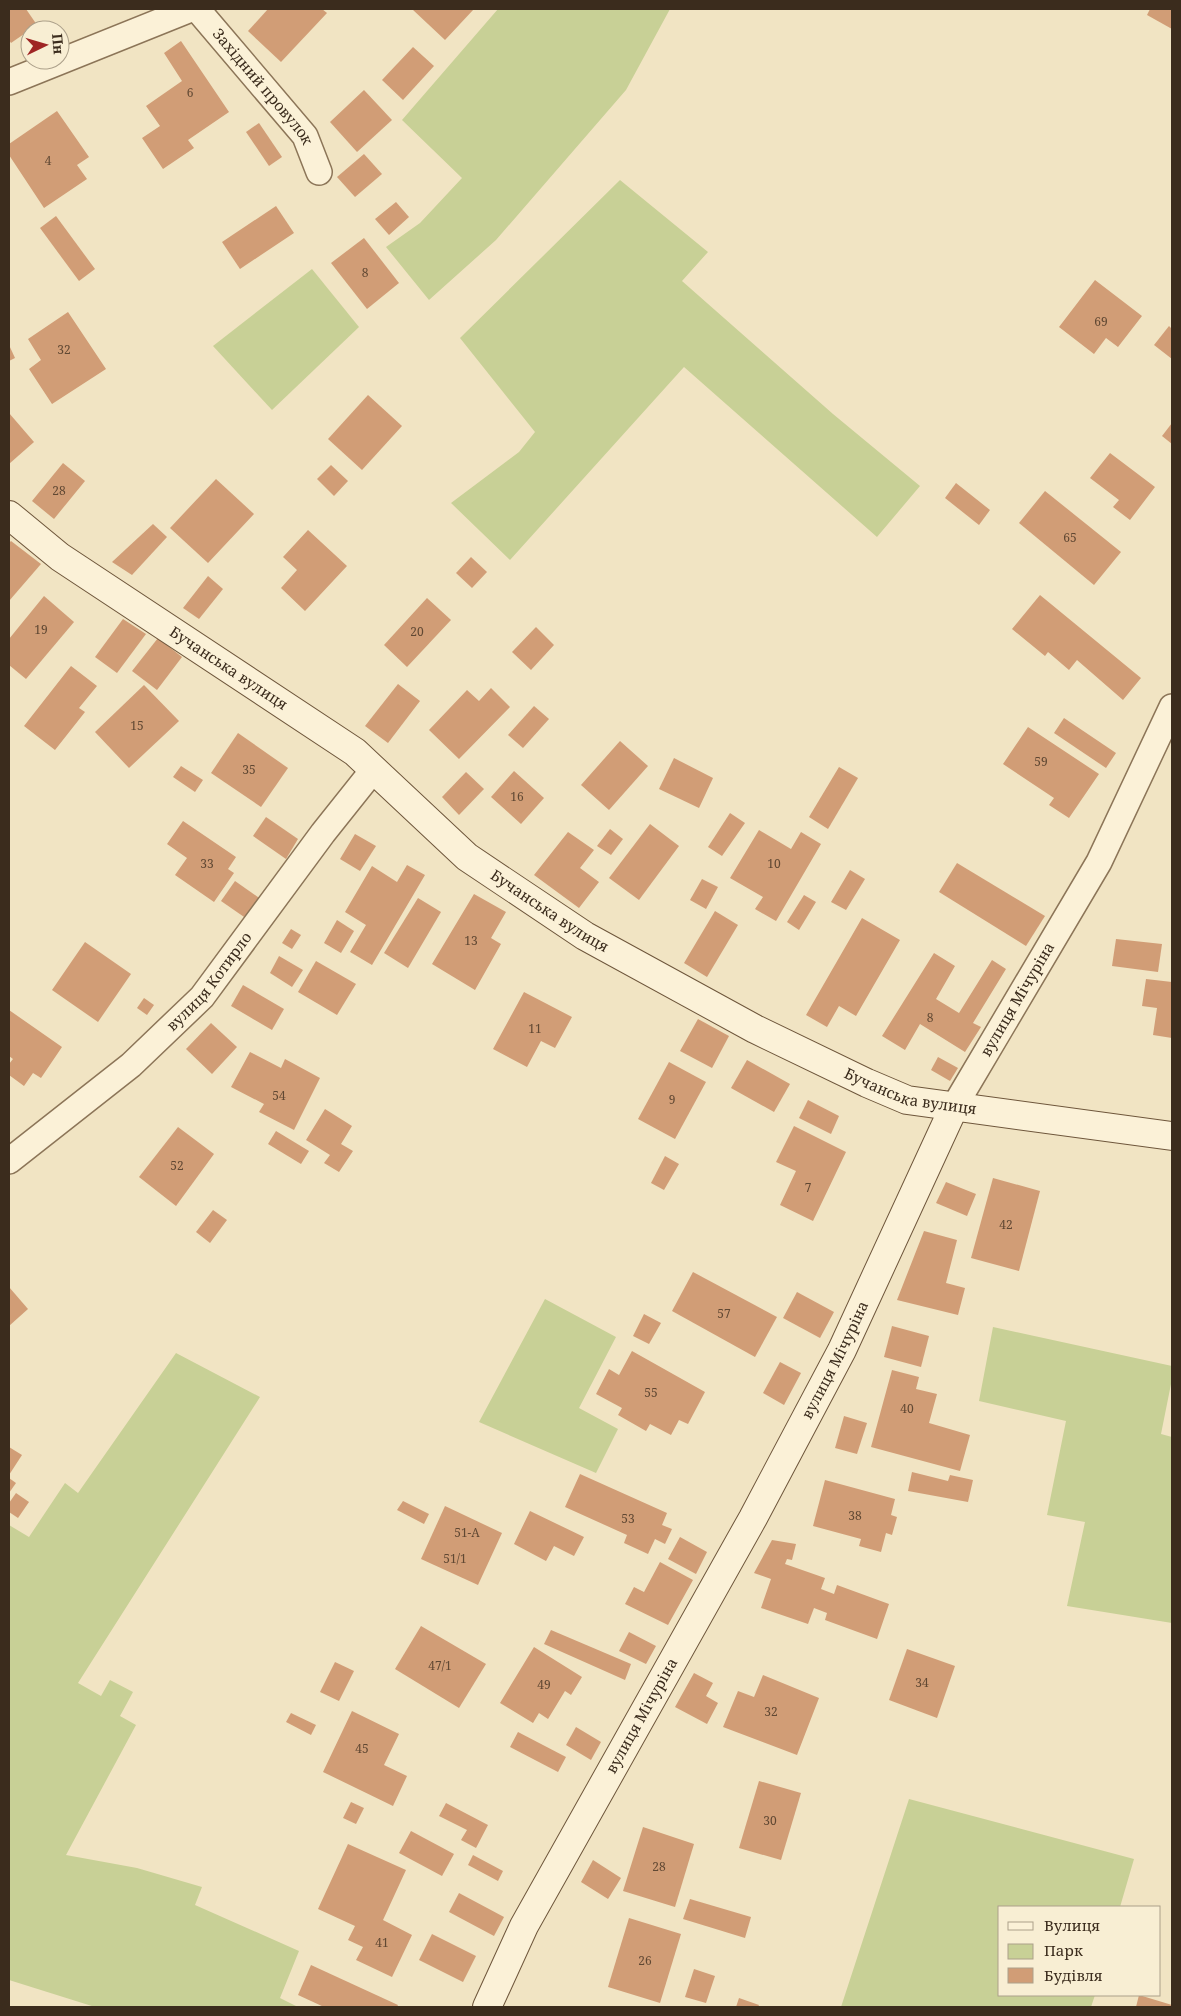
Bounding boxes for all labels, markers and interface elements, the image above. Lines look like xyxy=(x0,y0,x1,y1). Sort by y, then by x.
north arrow xyxy=(20,20,70,70)
street label: Західний провулок xyxy=(209,24,318,147)
text: Пн xyxy=(48,33,69,56)
house number: 6 xyxy=(187,84,194,101)
house number: 4 xyxy=(45,152,52,169)
house number: 8 xyxy=(362,264,369,281)
house number: 69 xyxy=(1094,313,1108,330)
house number: 32 xyxy=(57,341,71,358)
house number: 28 xyxy=(52,482,66,499)
house number: 65 xyxy=(1063,529,1077,546)
house number: 19 xyxy=(34,621,48,638)
street label: Бучанська вулиця xyxy=(166,621,292,714)
house number: 20 xyxy=(410,623,424,640)
house number: 15 xyxy=(130,717,144,734)
house number: 59 xyxy=(1034,753,1048,770)
house number: 35 xyxy=(242,761,256,778)
house number: 16 xyxy=(510,788,524,805)
house number: 33 xyxy=(200,855,214,872)
house number: 10 xyxy=(767,855,781,872)
street label: Бучанська вулиця xyxy=(487,865,613,956)
street label: вулиця Котирло xyxy=(162,928,256,1035)
house number: 13 xyxy=(464,932,478,949)
street label: вулиця Мічуріна xyxy=(975,938,1058,1060)
house number: 8 xyxy=(927,1009,934,1026)
house number: 11 xyxy=(528,1020,542,1037)
street label: Бучанська вулиця xyxy=(841,1063,978,1118)
house number: 54 xyxy=(272,1087,286,1104)
house number: 9 xyxy=(669,1091,675,1108)
house number: 52 xyxy=(170,1157,184,1174)
house number: 7 xyxy=(805,1179,812,1196)
house number: 42 xyxy=(999,1216,1013,1233)
street label: вулиця Мічуріна xyxy=(796,1298,872,1422)
house number: 57 xyxy=(717,1305,731,1322)
house number: 55 xyxy=(644,1384,658,1401)
house number: 40 xyxy=(900,1400,914,1417)
house number: 38 xyxy=(848,1507,862,1524)
house number: 53 xyxy=(621,1510,635,1527)
house number: 51-А xyxy=(454,1524,480,1541)
house number: 51/1 xyxy=(443,1550,467,1567)
street label: вулиця Мічуріна xyxy=(601,1654,681,1777)
house number: 47/1 xyxy=(428,1657,452,1674)
house number: 34 xyxy=(915,1674,929,1691)
house number: 49 xyxy=(537,1676,551,1693)
house number: 32 xyxy=(764,1703,778,1720)
house number: 45 xyxy=(355,1740,369,1757)
house number: 30 xyxy=(763,1812,777,1829)
house number: 28 xyxy=(652,1858,666,1875)
legend xyxy=(998,1906,1161,1996)
text: Вулиця xyxy=(1044,1915,1100,1935)
house number: 41 xyxy=(375,1934,389,1951)
text: Парк xyxy=(1044,1940,1083,1960)
house number: 26 xyxy=(638,1952,652,1969)
text: Будівля xyxy=(1044,1965,1102,1985)

